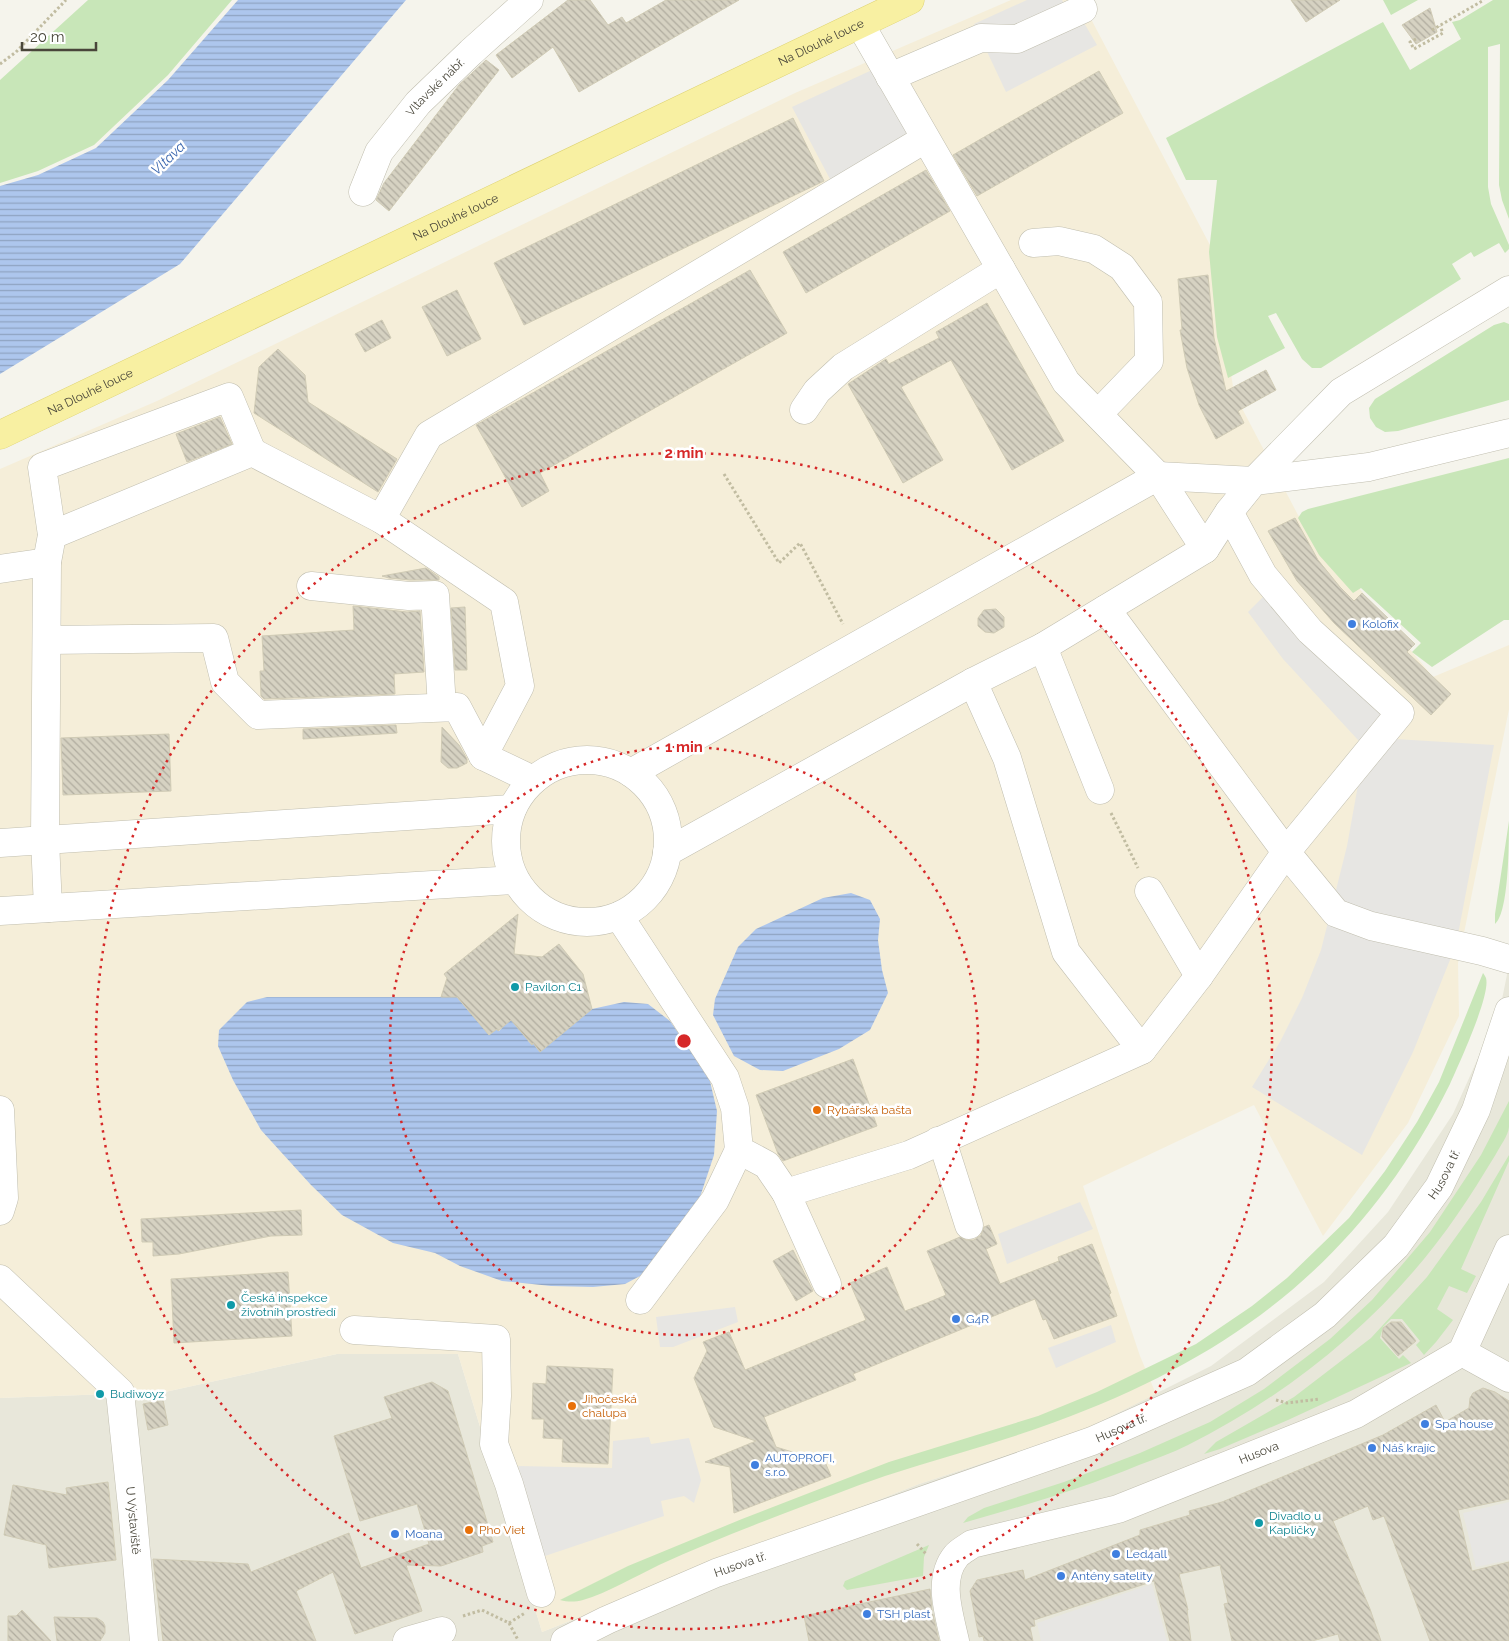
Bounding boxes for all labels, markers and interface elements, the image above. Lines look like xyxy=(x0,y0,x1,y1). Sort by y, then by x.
street label: Na Dlouhé louce xyxy=(776,16,866,69)
scale bar xyxy=(22,20,96,52)
text: 20 m xyxy=(30,28,65,46)
street label: Vltavské nábř. xyxy=(403,55,467,119)
water label: Vltava xyxy=(148,138,188,178)
street label: Na Dlouhé louce xyxy=(411,191,501,244)
street label: Na Dlouhé louce xyxy=(45,365,135,418)
text: 2 min xyxy=(665,444,703,462)
place label: Kolofix xyxy=(1362,617,1399,631)
marker: Kolofix xyxy=(1346,618,1358,630)
text: 1 min xyxy=(665,738,703,756)
place label: Pavilon C1 xyxy=(525,980,582,994)
marker: Pavilon C1 xyxy=(509,981,521,993)
centre of rings xyxy=(675,1032,693,1050)
place label: Rybářská bašta xyxy=(827,1103,912,1117)
marker: Rybářská bašta xyxy=(811,1104,823,1116)
street label: Husova tř. xyxy=(1425,1147,1463,1202)
place label: Česká inspekce životníh prostředí xyxy=(241,1291,336,1319)
marker: Česká inspekce životníh prostředí xyxy=(225,1299,237,1311)
place label: G4R xyxy=(966,1312,989,1326)
marker: G4R xyxy=(950,1313,962,1325)
place label: Budiwoyz xyxy=(110,1387,164,1401)
marker: Budiwoyz xyxy=(94,1388,106,1400)
place label: Jihočeská chalupa xyxy=(582,1392,637,1420)
marker: Jihočeská chalupa xyxy=(566,1400,578,1412)
street label: Husova tř. xyxy=(1094,1411,1149,1445)
place label: Spa house xyxy=(1435,1417,1493,1431)
marker: Spa house xyxy=(1419,1418,1431,1430)
street label: Husova xyxy=(1237,1439,1281,1467)
place label: Náš krajíc xyxy=(1382,1441,1436,1455)
marker: Náš krajíc xyxy=(1366,1442,1378,1454)
place label: AUTOPROFI, s.r.o. xyxy=(765,1451,835,1479)
marker: AUTOPROFI, s.r.o. xyxy=(749,1459,761,1471)
street label: U Výstaviště xyxy=(123,1486,143,1555)
place label: Divadlo u Kapličky xyxy=(1269,1509,1321,1537)
marker: Divadlo u Kapličky xyxy=(1253,1517,1265,1529)
place label: Pho Viet xyxy=(479,1523,525,1537)
marker: Pho Viet xyxy=(463,1524,475,1536)
place label: Moana xyxy=(405,1527,443,1541)
marker: Moana xyxy=(389,1528,401,1540)
place label: Led4all xyxy=(1126,1547,1168,1561)
marker: Led4all xyxy=(1110,1548,1122,1560)
street label: Husova tř. xyxy=(712,1549,768,1580)
place label: Antény satelity xyxy=(1071,1569,1153,1583)
marker: Antény satelity xyxy=(1055,1570,1067,1582)
place label: TSH plast xyxy=(877,1607,931,1621)
marker: TSH plast xyxy=(861,1608,873,1620)

